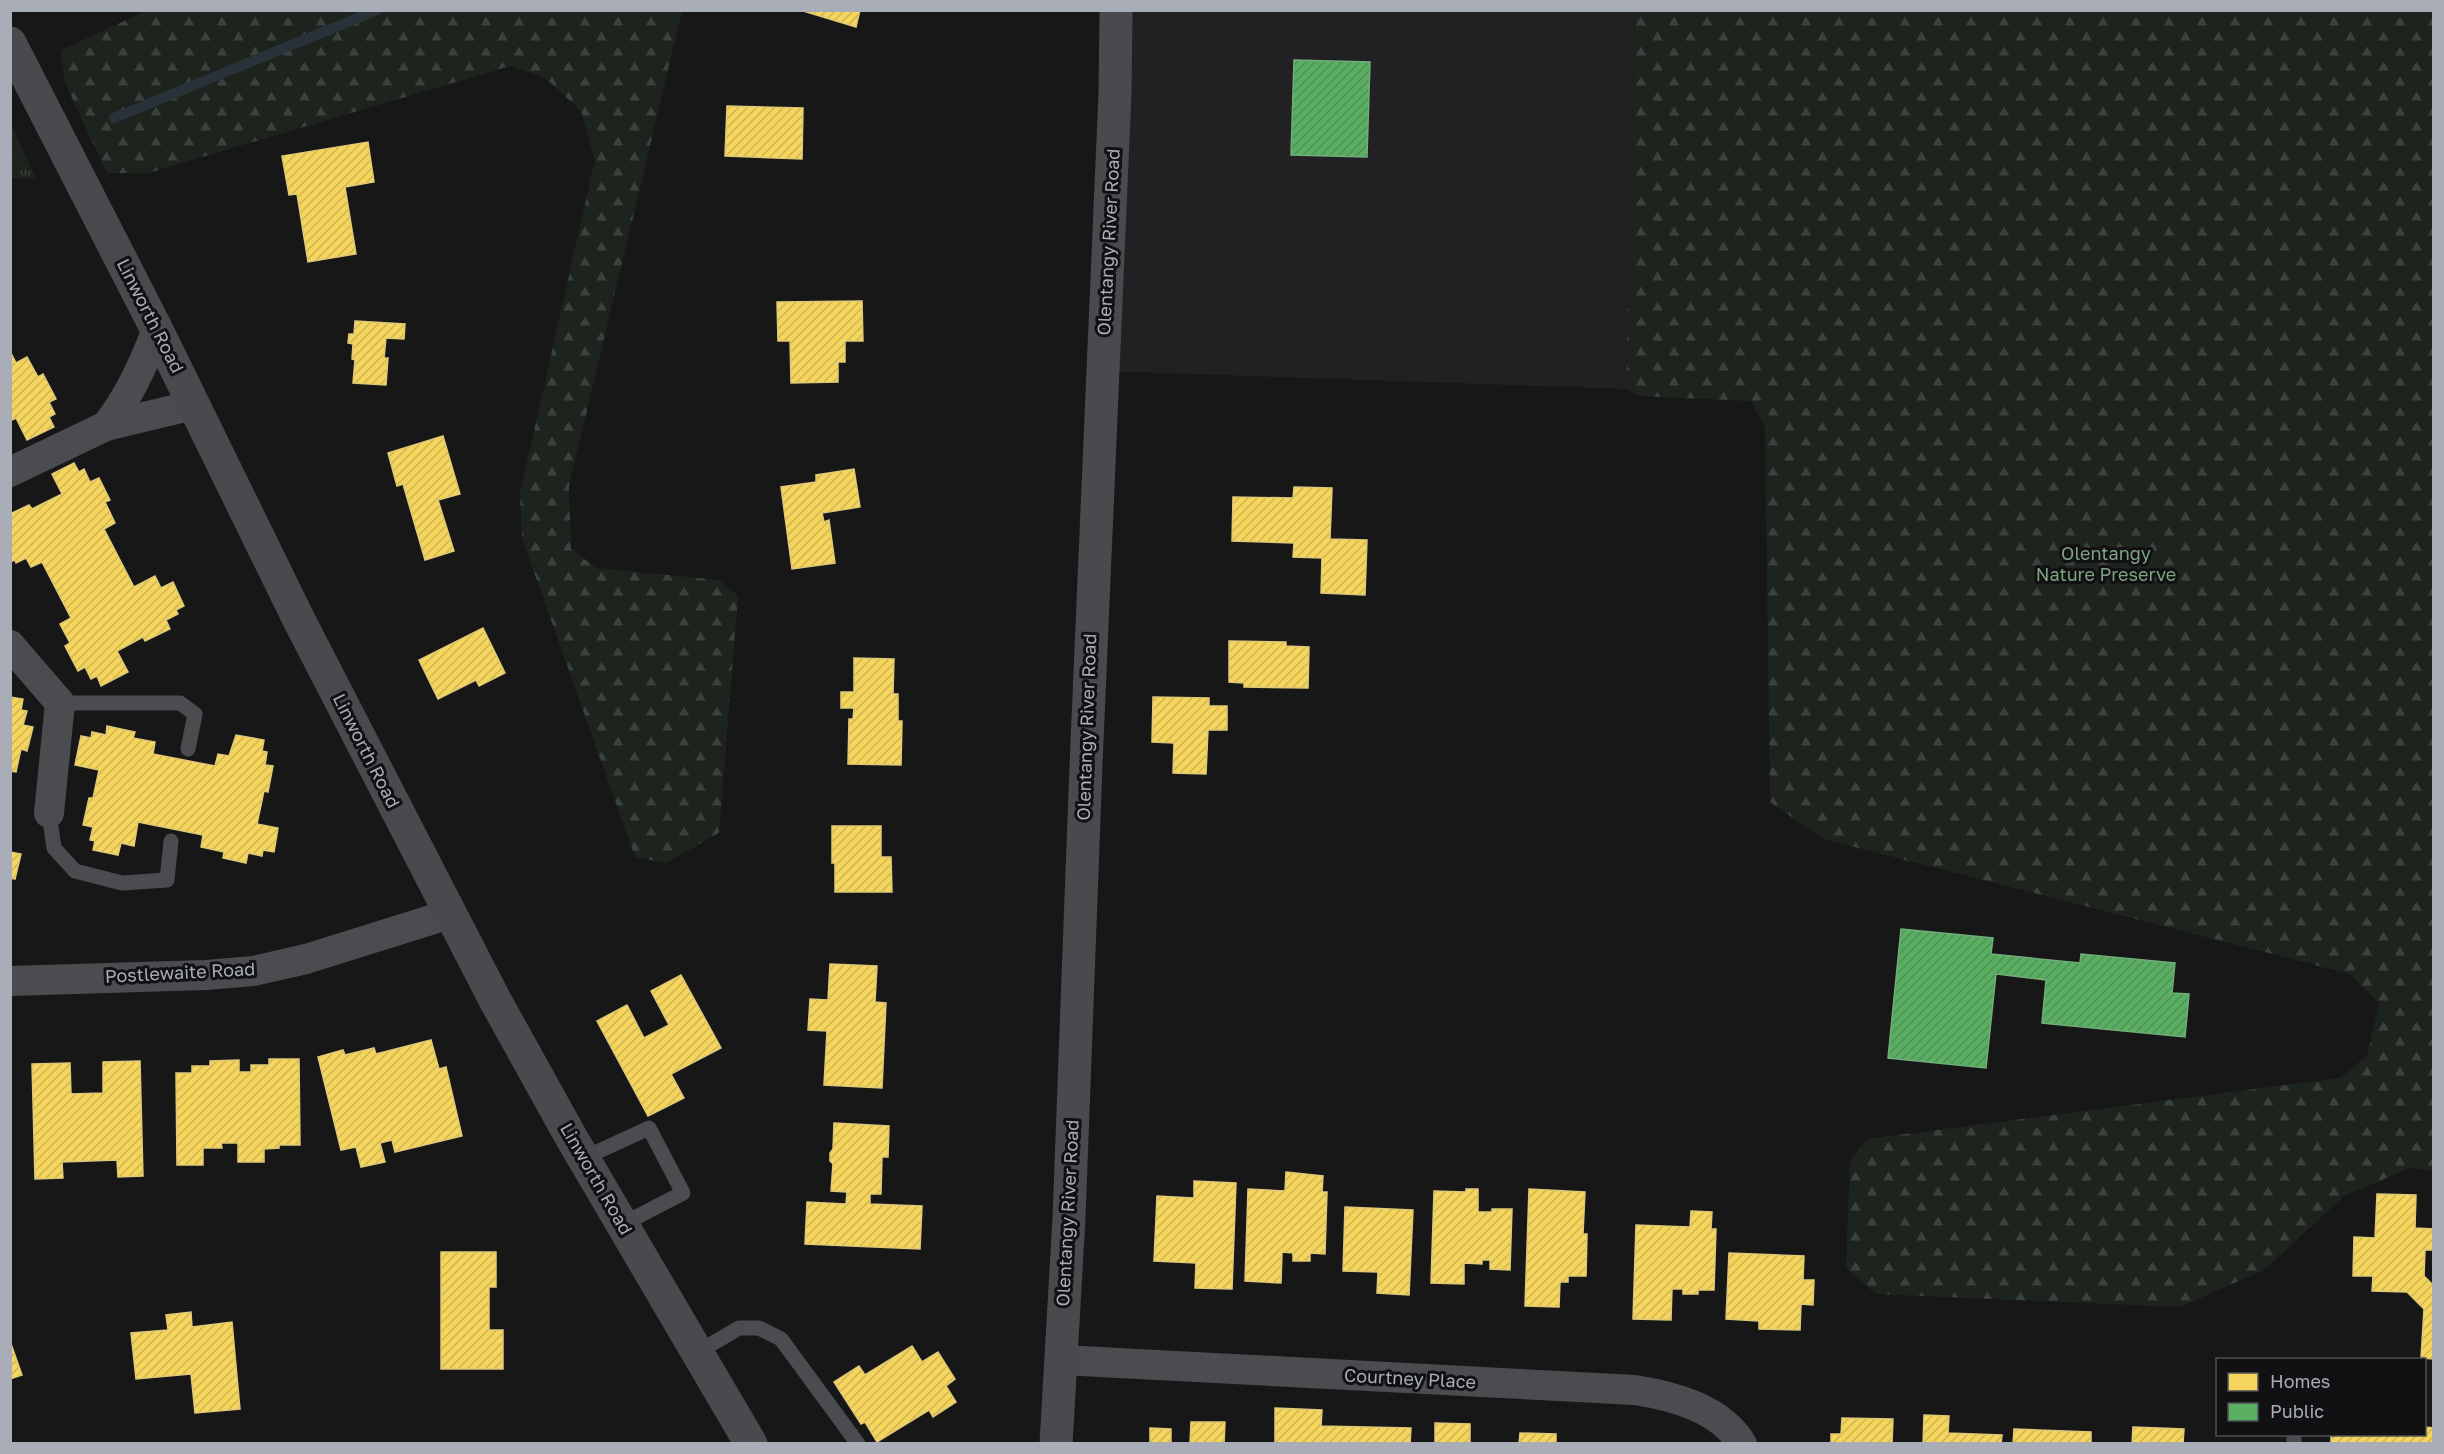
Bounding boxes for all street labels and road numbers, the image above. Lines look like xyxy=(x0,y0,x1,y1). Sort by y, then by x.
street label: Olentangy River Road xyxy=(1092,148,1124,336)
street label: Linworth Road xyxy=(113,255,189,376)
street label: Olentangy River Road xyxy=(1072,633,1100,821)
street label: Linworth Road xyxy=(329,690,405,811)
street label: Postlewaite Road xyxy=(104,957,256,987)
street label: Linworth Road xyxy=(556,1119,638,1238)
street label: Olentangy River Road xyxy=(1051,1119,1083,1307)
street label: Courtney Place xyxy=(1343,1364,1477,1392)

